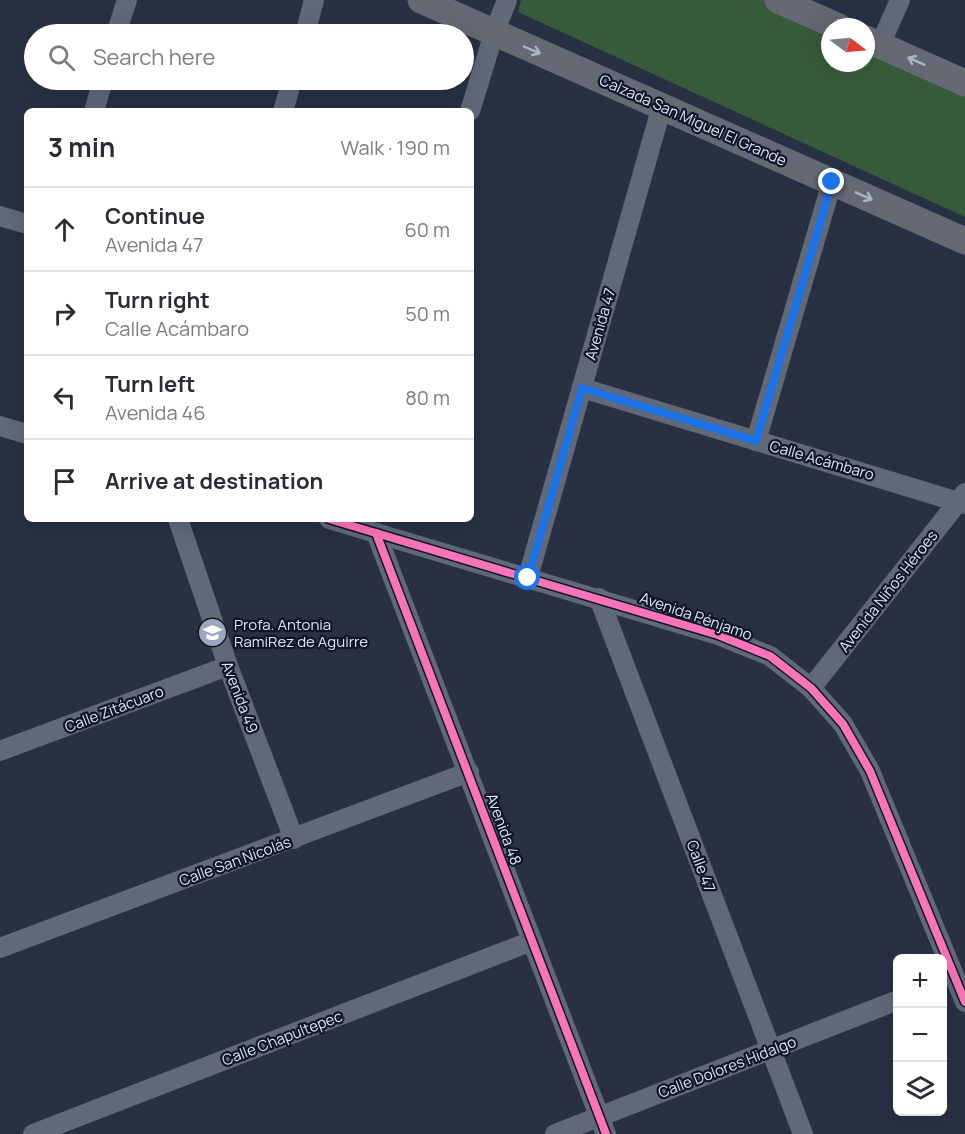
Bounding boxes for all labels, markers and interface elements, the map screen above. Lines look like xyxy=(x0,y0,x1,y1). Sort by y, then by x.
north arrow xyxy=(821,18,875,72)
search box xyxy=(24,24,474,90)
icon: search xyxy=(45,41,78,74)
text: Search here xyxy=(93,42,215,72)
one-way arrow xyxy=(522,44,540,56)
one-way arrow xyxy=(907,55,925,66)
street label: Calzada San Miguel El Grande xyxy=(596,69,790,171)
text: 3 min xyxy=(48,129,115,165)
text: Walk · 190 m xyxy=(341,134,450,161)
route end xyxy=(818,168,844,194)
one-way arrow xyxy=(854,191,872,202)
text: Continue xyxy=(105,201,205,231)
icon: ahead xyxy=(48,213,81,246)
text: 60 m xyxy=(404,216,450,243)
text: Avenida 47 xyxy=(105,231,203,258)
text: Turn right xyxy=(105,285,210,315)
street label: Avenida 47 xyxy=(580,286,620,362)
icon: right xyxy=(48,297,81,330)
text: 50 m xyxy=(405,300,450,327)
text: Calle Acámbaro xyxy=(105,315,249,342)
text: Turn left xyxy=(105,369,195,399)
icon: left xyxy=(48,381,81,414)
text: 80 m xyxy=(405,384,450,411)
text: Avenida 46 xyxy=(105,399,206,426)
street label: Calle Acámbaro xyxy=(767,435,877,485)
icon: arrive xyxy=(48,465,81,498)
text: Arrive at destination xyxy=(105,466,323,496)
street label: Avenida Niños Héroes xyxy=(834,526,942,656)
route start xyxy=(514,564,540,590)
street label: Avenida Pénjamo xyxy=(637,587,755,645)
place label: Profa. Antonia RamiRez de Aguirre xyxy=(234,614,368,652)
school or university icon: Profa. Antonia RamiRez de Aguirre xyxy=(197,617,229,649)
street label: Avenida 49 xyxy=(217,658,263,736)
street label: Calle Zitácuaro xyxy=(61,680,167,738)
street label: Avenida 48 xyxy=(481,790,527,868)
street label: Calle San Nicolás xyxy=(176,831,294,891)
street label: Calle 47 xyxy=(681,837,721,895)
map controls xyxy=(893,954,947,1116)
button: + xyxy=(893,954,947,1008)
street label: Calle Chapultepec xyxy=(219,1005,345,1071)
button: − xyxy=(893,1008,947,1062)
street label: Calle Dolores Hidalgo xyxy=(655,1031,799,1103)
button: layers xyxy=(893,1062,947,1116)

